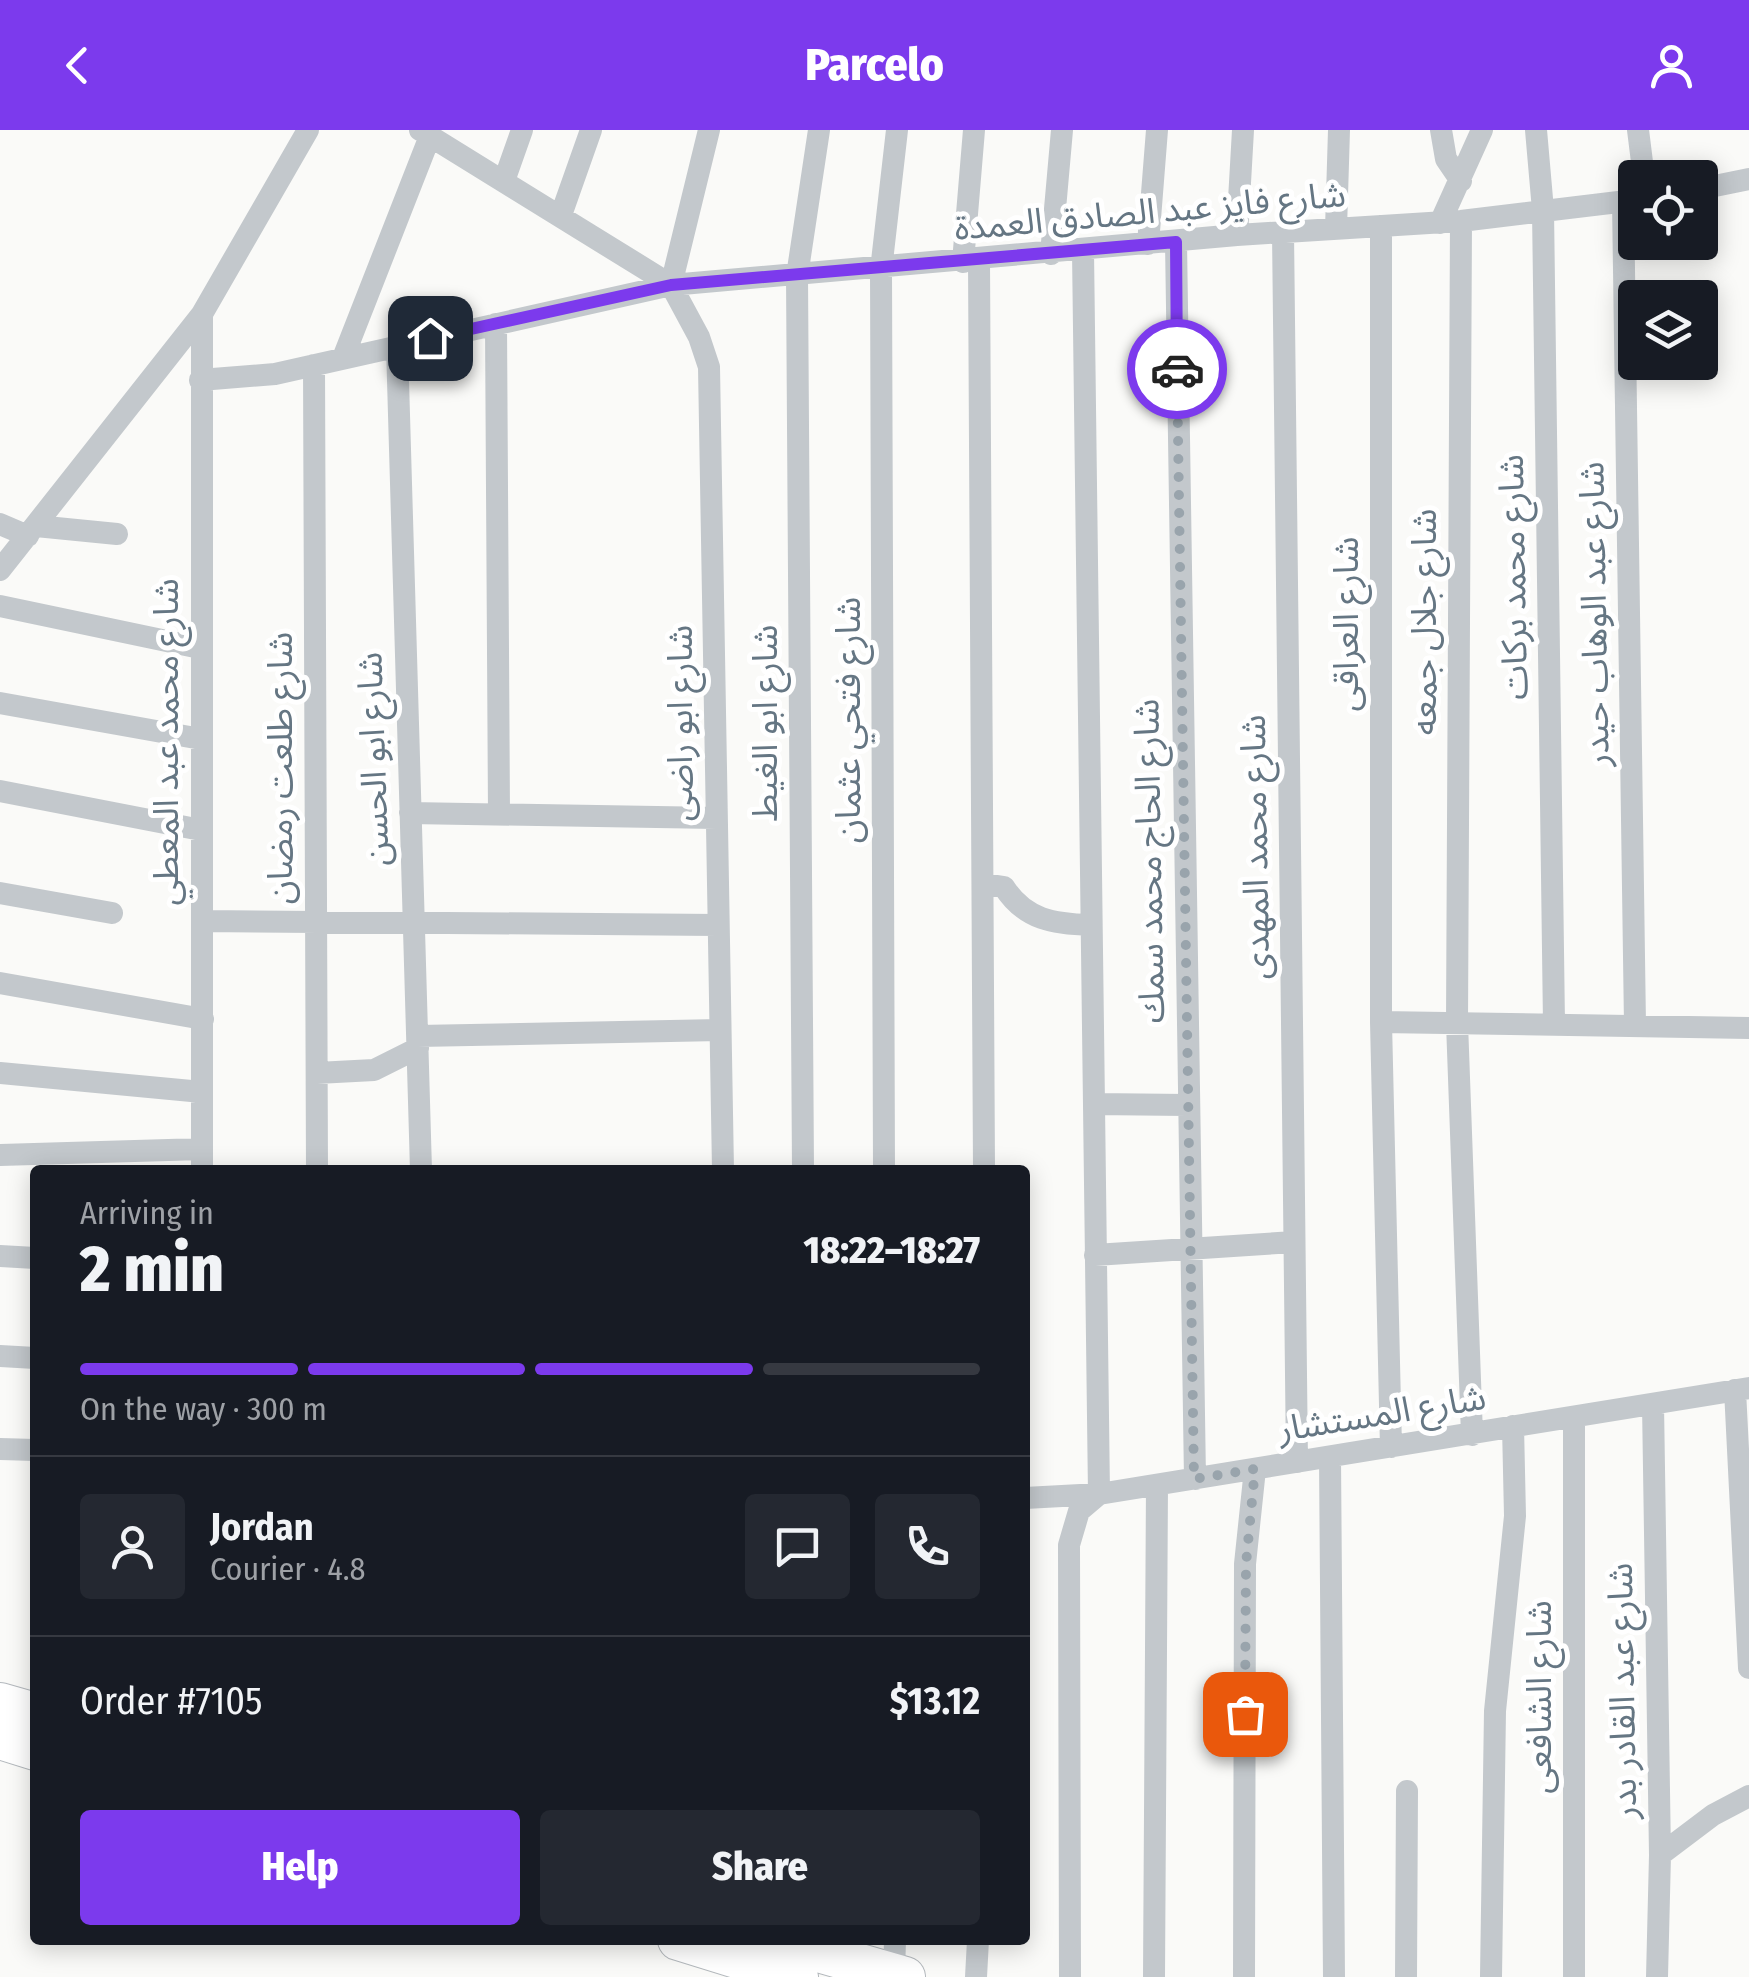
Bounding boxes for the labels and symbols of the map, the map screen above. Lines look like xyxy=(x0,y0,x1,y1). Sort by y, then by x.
street label: شارع فايز عبد الصادق العمدة xyxy=(953,173,1348,254)
pin xyxy=(388,296,473,381)
courier xyxy=(1127,319,1227,419)
street label: شارع محمد بركات xyxy=(1490,454,1541,700)
street label: شارع عبد الوهاب حيدر xyxy=(1570,461,1623,768)
street label: شارع جلال جمعه xyxy=(1403,509,1450,735)
street label: شارع العراقى xyxy=(1325,537,1372,711)
street label: شارع محمد عبد المعطي xyxy=(145,578,193,906)
street label: شارع فتحي عثمان xyxy=(827,597,875,843)
street label: شارع ابو راضى xyxy=(659,625,706,821)
street label: شارع ابو الغيط xyxy=(744,625,791,821)
street label: شارع طلعت رمضان xyxy=(259,632,306,904)
street label: شارع ابو الحسن xyxy=(348,651,403,867)
street label: شارع الحاج محمد سمك xyxy=(1125,698,1178,1024)
street label: شارع محمد المهدى xyxy=(1232,714,1283,980)
street label: شارع المستشار xyxy=(1274,1376,1490,1455)
street label: شارع عبد القادر بدر xyxy=(1599,1562,1650,1821)
street label: شارع الشافعى xyxy=(1518,1600,1565,1794)
pin xyxy=(1203,1672,1288,1757)

